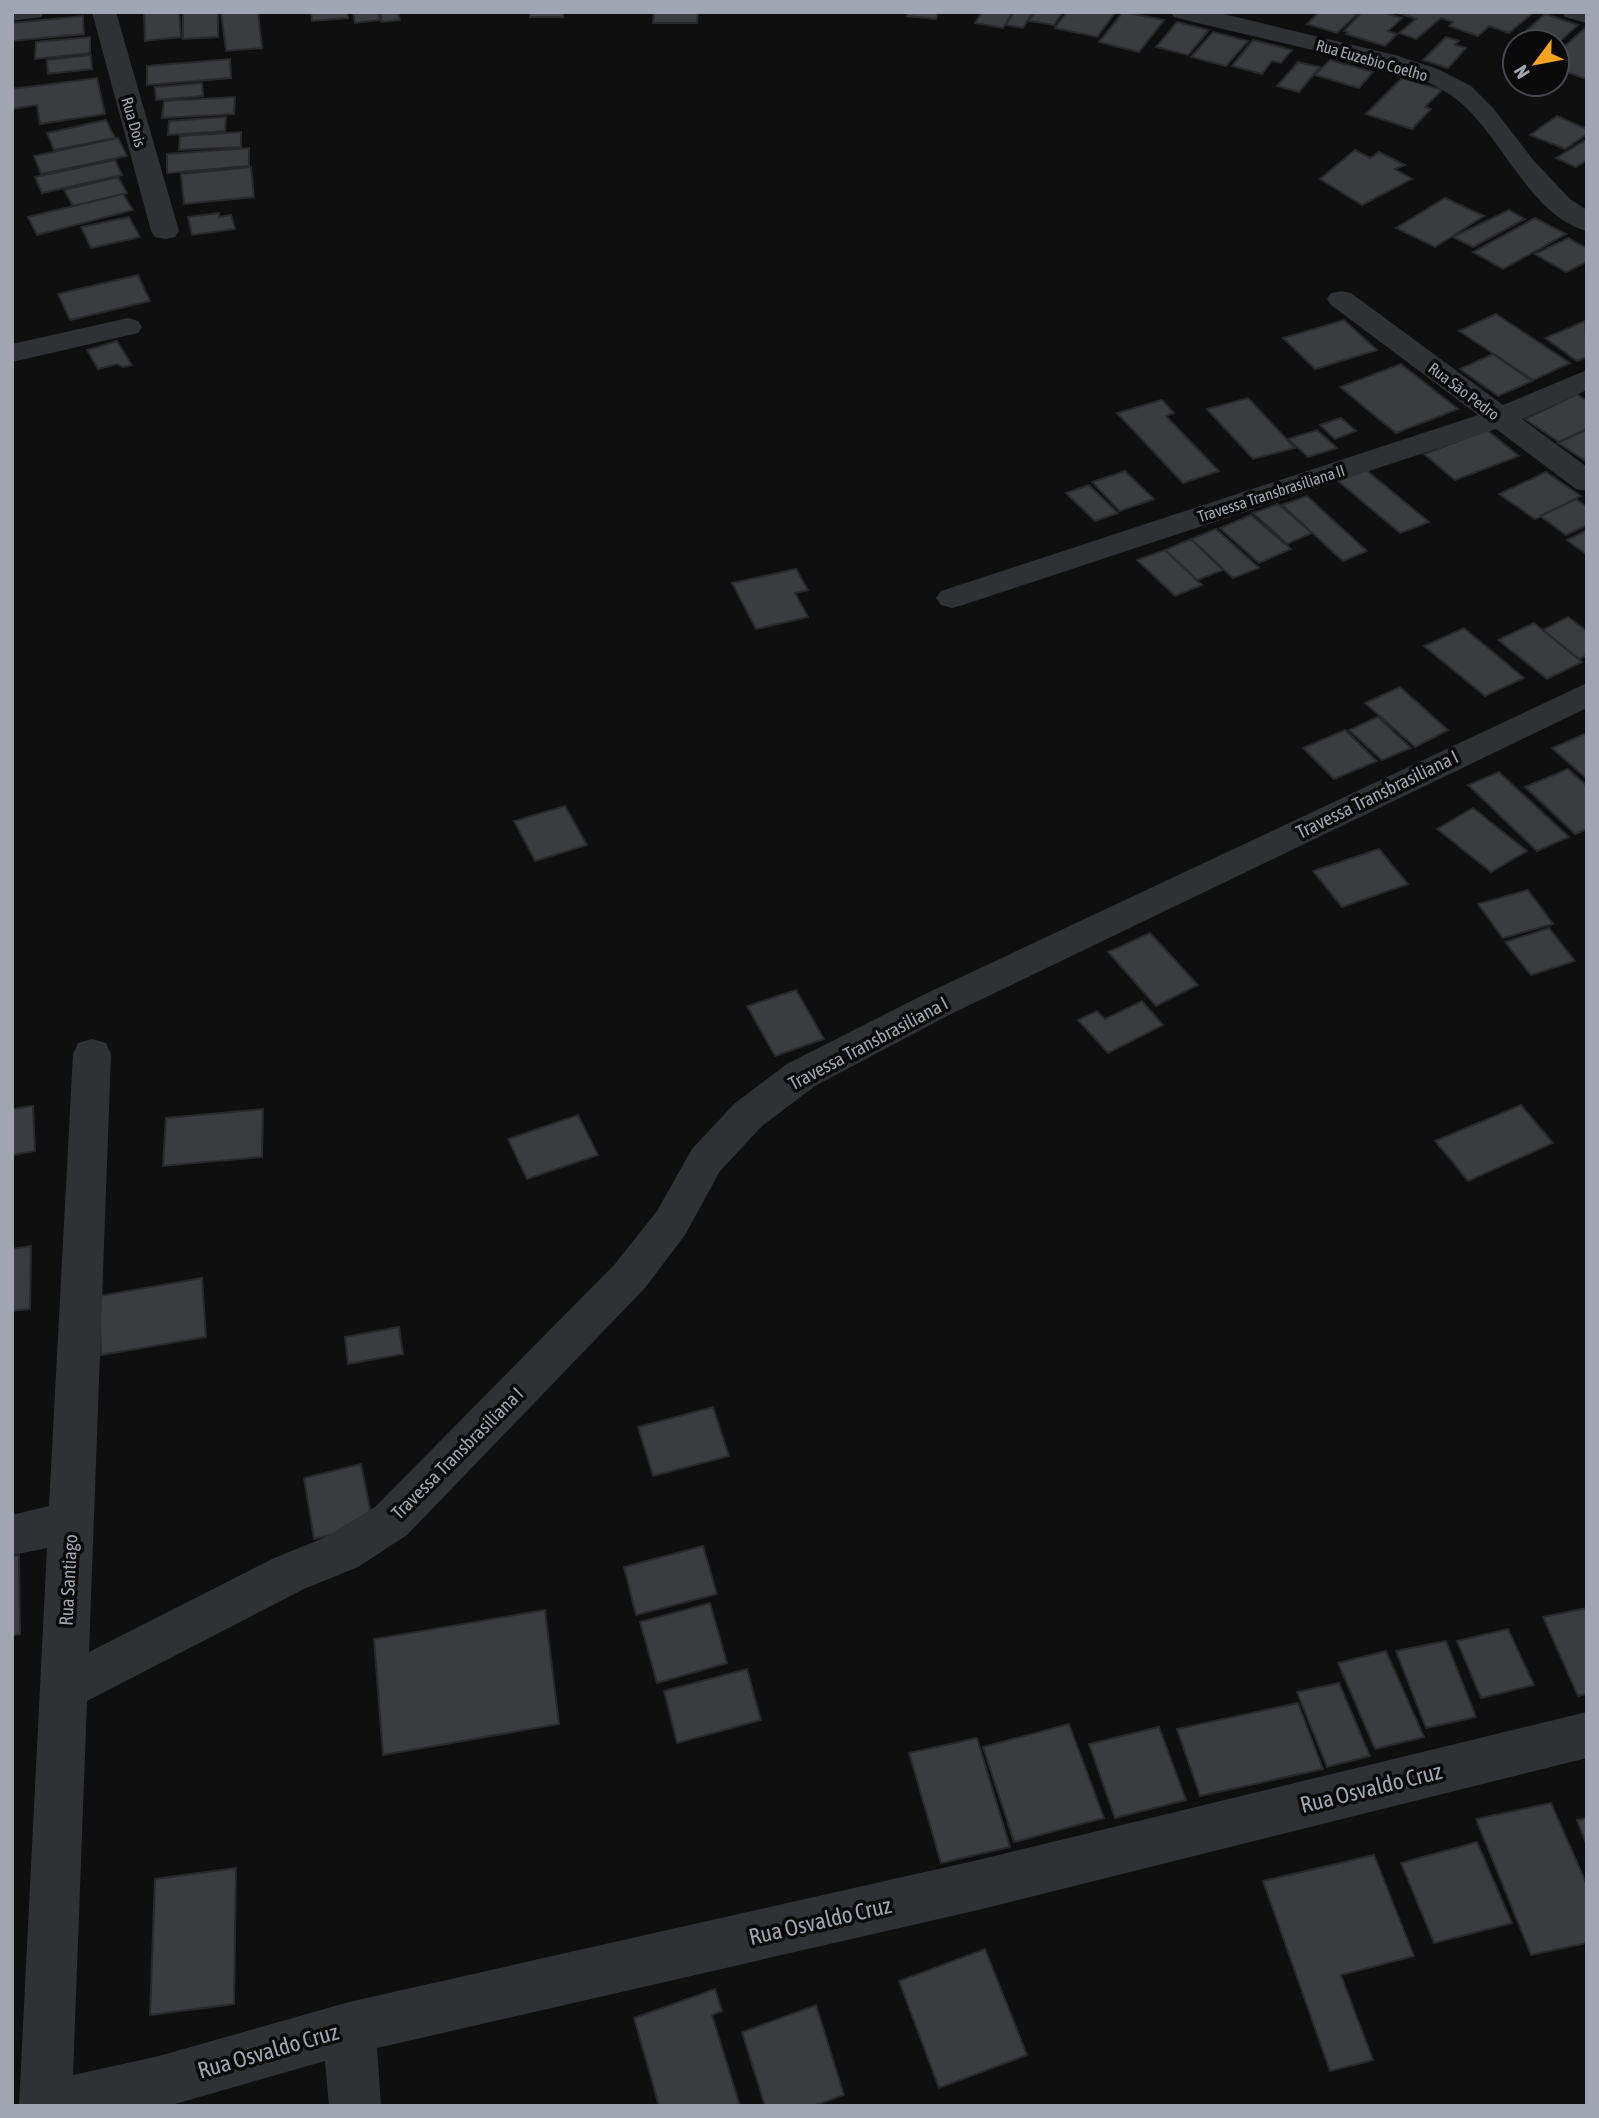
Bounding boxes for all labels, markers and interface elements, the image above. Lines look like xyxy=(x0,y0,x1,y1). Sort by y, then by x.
north arrow xyxy=(1501,28,1571,98)
street label: Rua Euzebio Coelho xyxy=(1314,35,1430,85)
text: N xyxy=(1509,61,1534,83)
street label: Rua Dois xyxy=(118,95,150,149)
street label: Rua São Pedro xyxy=(1425,359,1503,423)
street label: Travessa Transbrasiliana II xyxy=(1195,461,1347,525)
street label: Travessa Transbrasiliana I xyxy=(1292,745,1462,843)
street label: Travessa Transbrasiliana I xyxy=(784,992,952,1094)
street label: Travessa Transbrasiliana I xyxy=(386,1382,528,1524)
street label: Rua Santiago xyxy=(55,1534,81,1626)
street label: Rua Osvaldo Cruz xyxy=(1297,1758,1445,1818)
street label: Rua Osvaldo Cruz xyxy=(746,1892,894,1950)
street label: Rua Osvaldo Cruz xyxy=(195,2018,341,2084)

